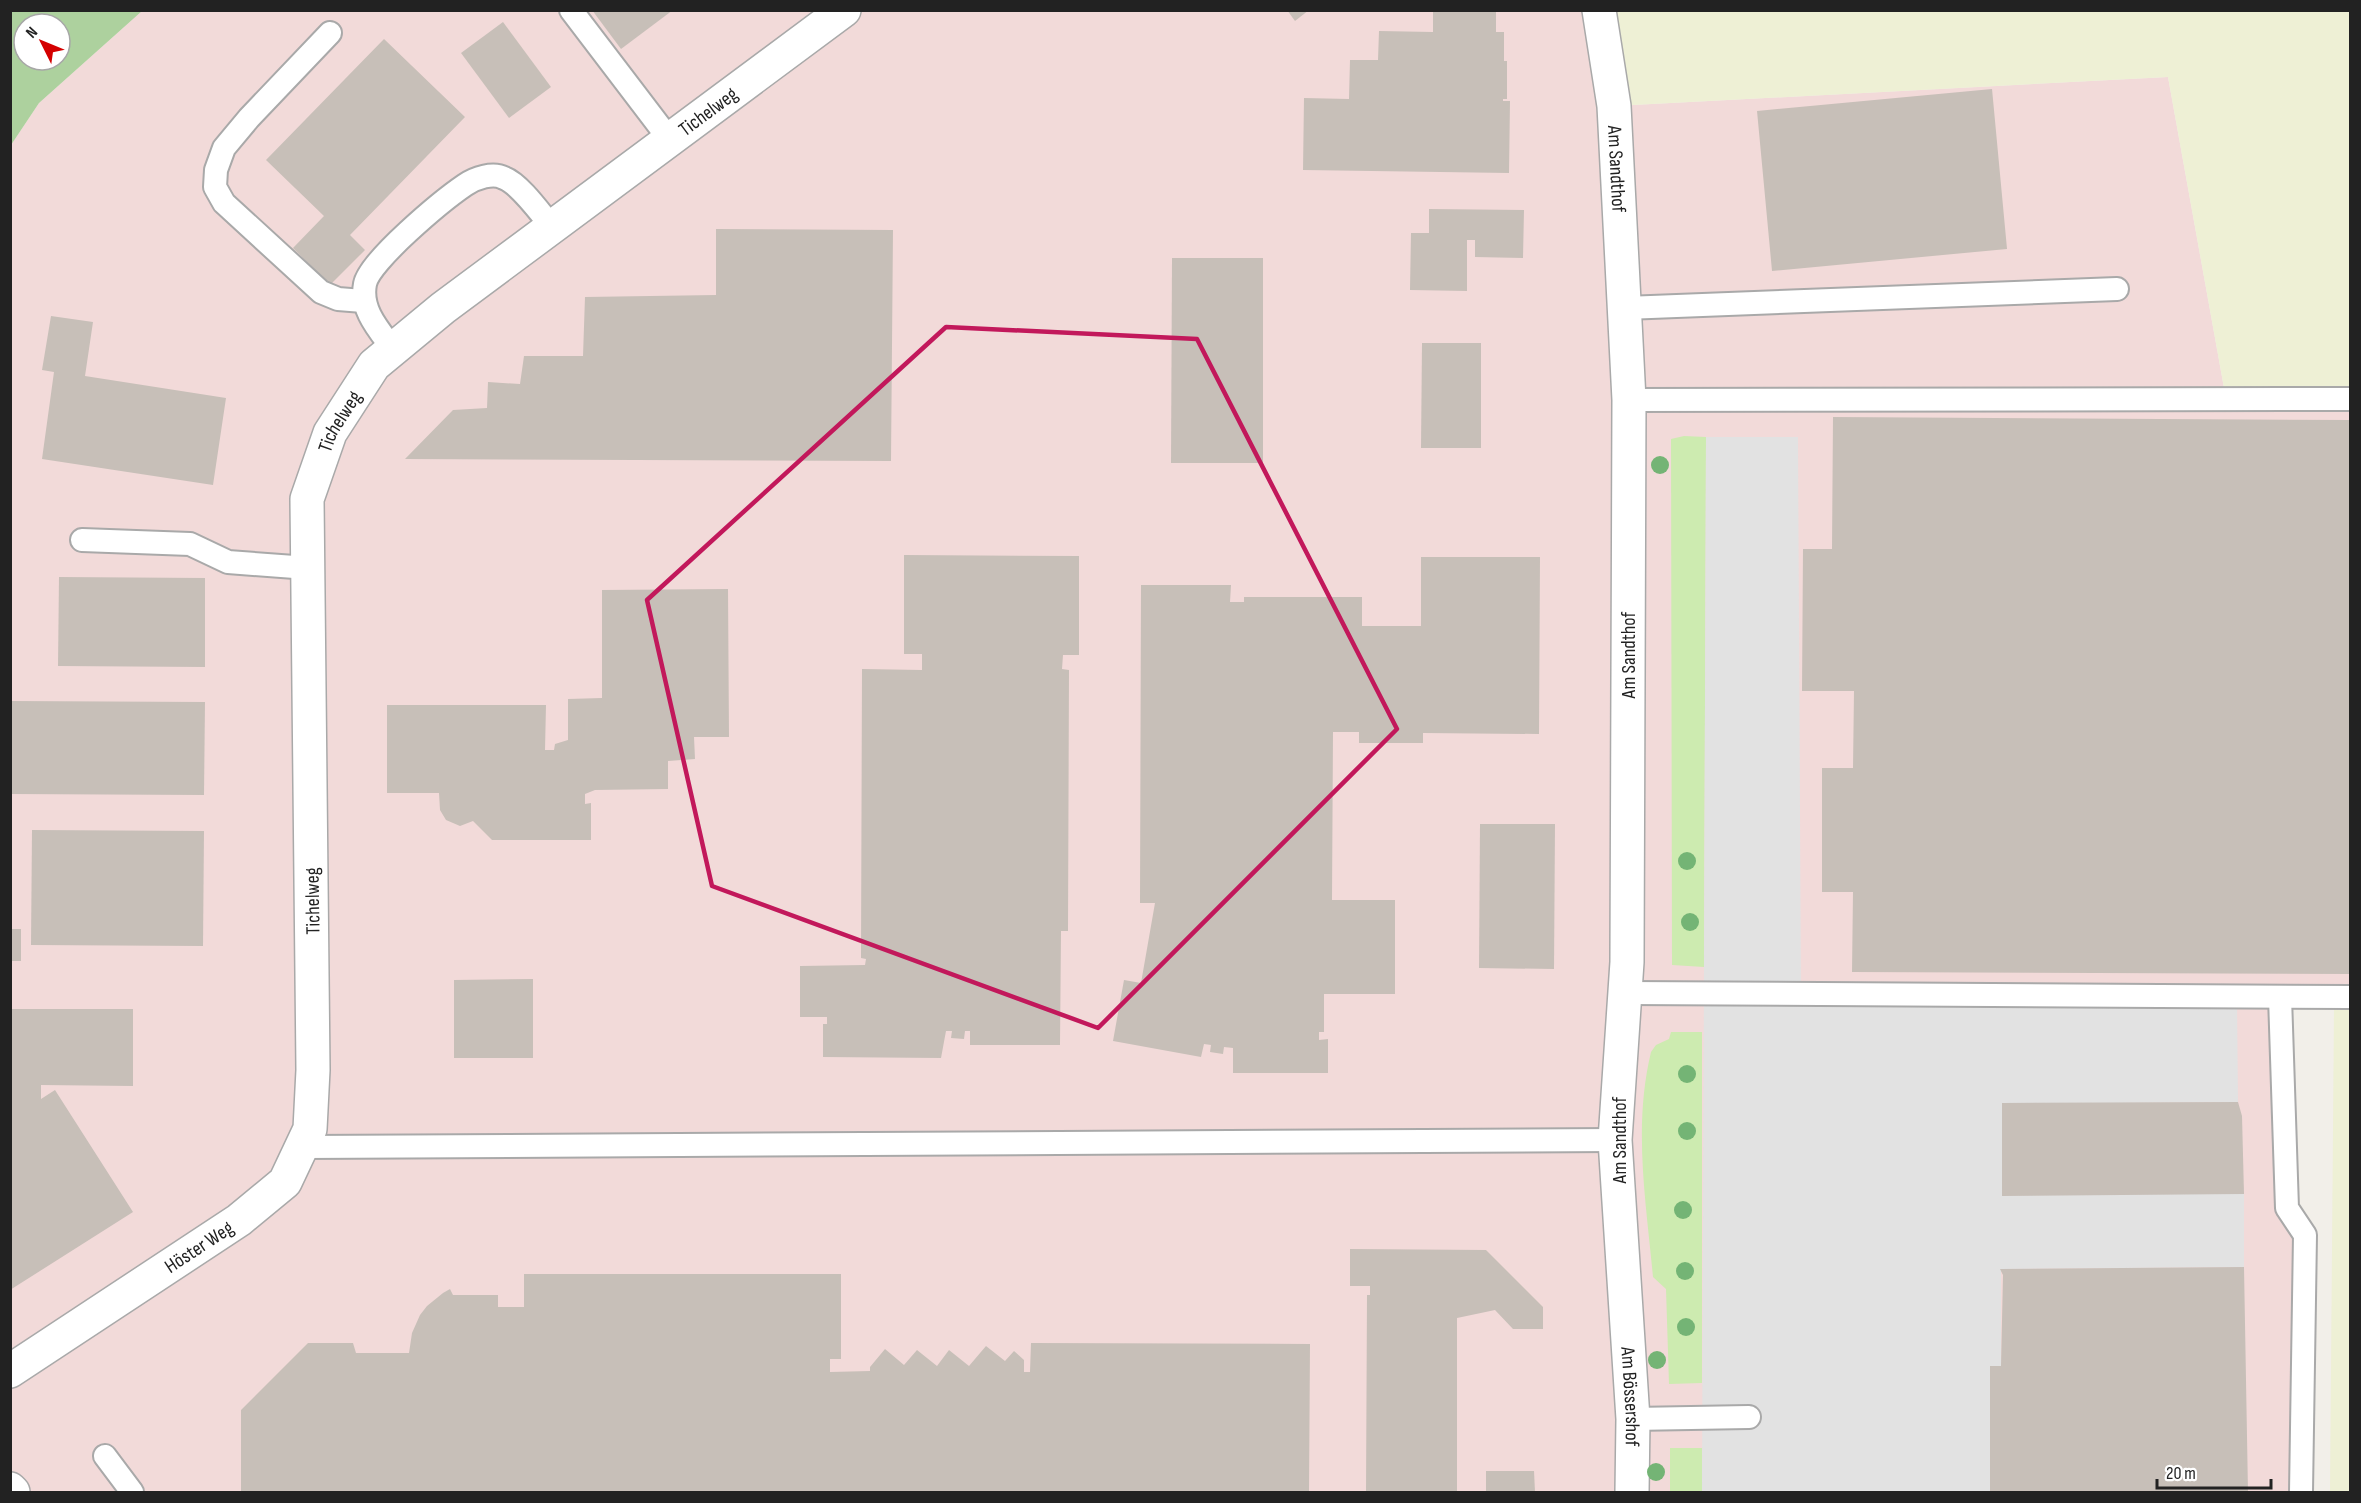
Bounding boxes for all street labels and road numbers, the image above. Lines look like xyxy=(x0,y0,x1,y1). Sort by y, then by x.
street label: Tichelweg xyxy=(674,82,743,142)
street label: Am Sandthof xyxy=(1602,124,1630,213)
street label: Tichelweg xyxy=(313,387,367,455)
street label: Am Sandthof xyxy=(1617,611,1641,699)
street label: Tichelweg xyxy=(300,867,326,935)
street label: Am Sandthof xyxy=(1608,1096,1632,1184)
street label: Höster Weg xyxy=(160,1216,238,1279)
street label: Am Bössershof xyxy=(1615,1345,1644,1447)

